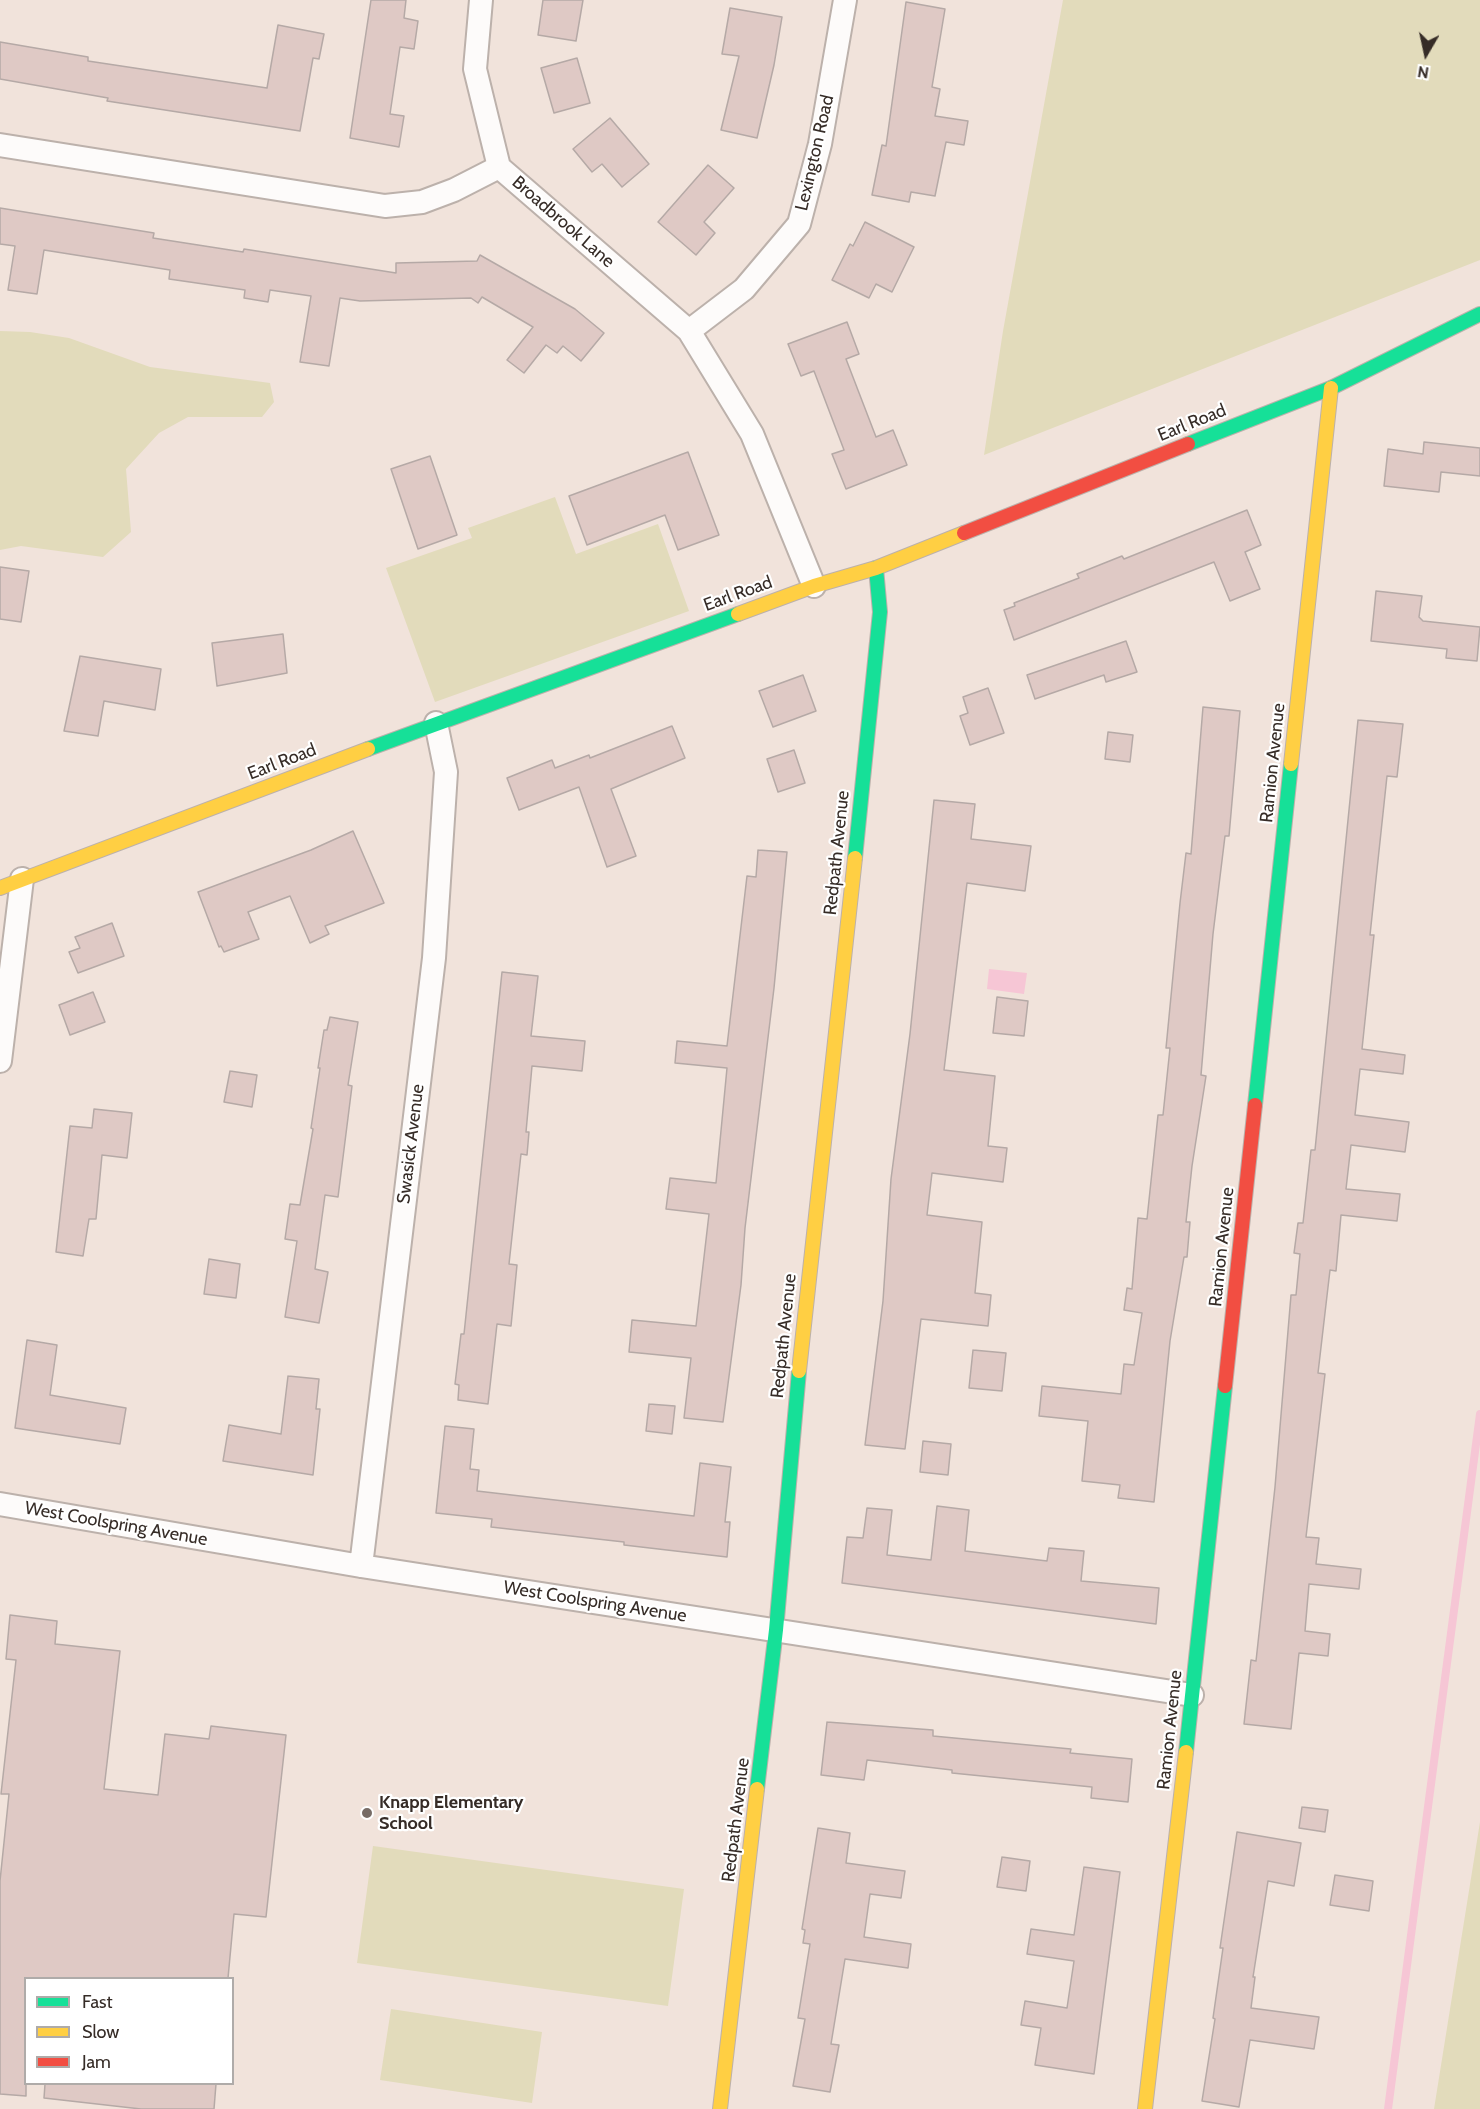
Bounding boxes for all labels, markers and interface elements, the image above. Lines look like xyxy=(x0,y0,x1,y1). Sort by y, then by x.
north arrow xyxy=(1396,24,1456,84)
text: N xyxy=(1416,62,1430,83)
street label: Lexington Road xyxy=(791,93,839,213)
street label: Broadbrook Lane xyxy=(507,172,619,272)
street label: Earl Road xyxy=(1155,400,1229,446)
street label: Earl Road xyxy=(701,572,775,616)
street label: Ramion Avenue xyxy=(1256,702,1290,824)
street label: Earl Road xyxy=(245,739,319,785)
street label: Redpath Avenue xyxy=(820,790,854,916)
street label: Swasick Avenue xyxy=(393,1083,429,1205)
street label: Ramion Avenue xyxy=(1205,1186,1239,1308)
street label: Redpath Avenue xyxy=(767,1273,801,1399)
street label: West Coolspring Avenue xyxy=(23,1497,209,1551)
street label: West Coolspring Avenue xyxy=(502,1577,688,1627)
street label: Ramion Avenue xyxy=(1153,1669,1187,1791)
street label: Redpath Avenue xyxy=(718,1757,754,1883)
place label: Knapp Elementary School xyxy=(379,1792,523,1834)
marker: Knapp Elementary School xyxy=(360,1806,374,1820)
legend xyxy=(24,1977,234,2085)
text: Fast xyxy=(82,1991,113,2013)
text: Slow xyxy=(82,2021,119,2043)
text: Jam xyxy=(82,2051,111,2073)

